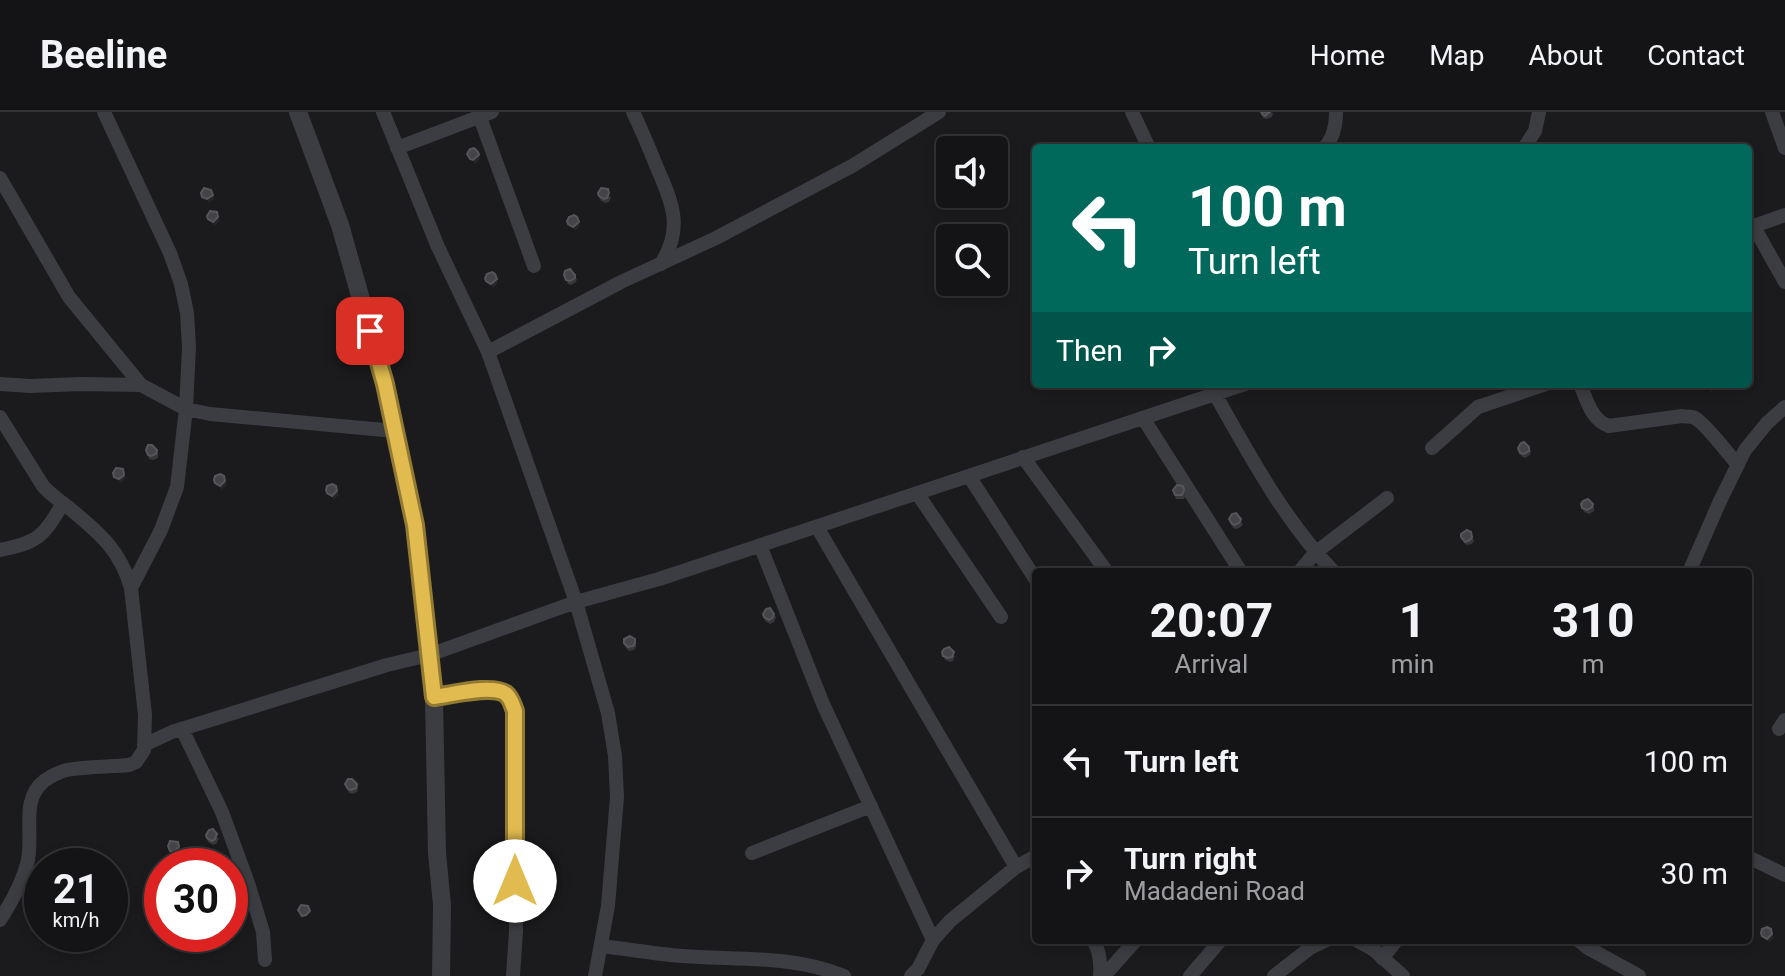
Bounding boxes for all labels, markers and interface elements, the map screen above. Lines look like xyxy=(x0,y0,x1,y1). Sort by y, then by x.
text: Beeline xyxy=(40,33,167,77)
text: Home xyxy=(1310,39,1385,72)
text: Map xyxy=(1429,39,1485,72)
text: About xyxy=(1529,39,1603,72)
text: Contact xyxy=(1647,39,1745,72)
map controls xyxy=(936,136,1008,296)
button: sound xyxy=(936,136,1008,208)
text: 100 m xyxy=(1188,174,1347,240)
icon: left xyxy=(1056,176,1160,280)
button: search xyxy=(936,224,1008,296)
text: Turn left xyxy=(1188,241,1321,283)
pin xyxy=(336,297,404,365)
icon: arrive xyxy=(348,309,392,353)
icon: right xyxy=(1139,328,1183,372)
text: Then xyxy=(1056,333,1123,368)
text: 20:07 xyxy=(1150,592,1273,649)
text: 1 xyxy=(1399,592,1426,649)
text: 310 xyxy=(1552,592,1634,649)
text: Arrival xyxy=(1175,649,1248,679)
text: min xyxy=(1391,649,1434,679)
text: m xyxy=(1582,649,1605,679)
icon: left xyxy=(1056,739,1100,783)
text: Turn left xyxy=(1124,744,1239,779)
text: 100 m xyxy=(1644,744,1728,779)
position arrow xyxy=(473,839,557,923)
text: Turn right xyxy=(1124,841,1257,876)
speed limit sign: 30 xyxy=(144,848,248,952)
icon: right xyxy=(1056,851,1100,895)
text: 30 m xyxy=(1661,856,1728,891)
text: 21 xyxy=(53,866,99,913)
text: Madadeni Road xyxy=(1124,876,1305,906)
text: km/h xyxy=(53,908,99,932)

